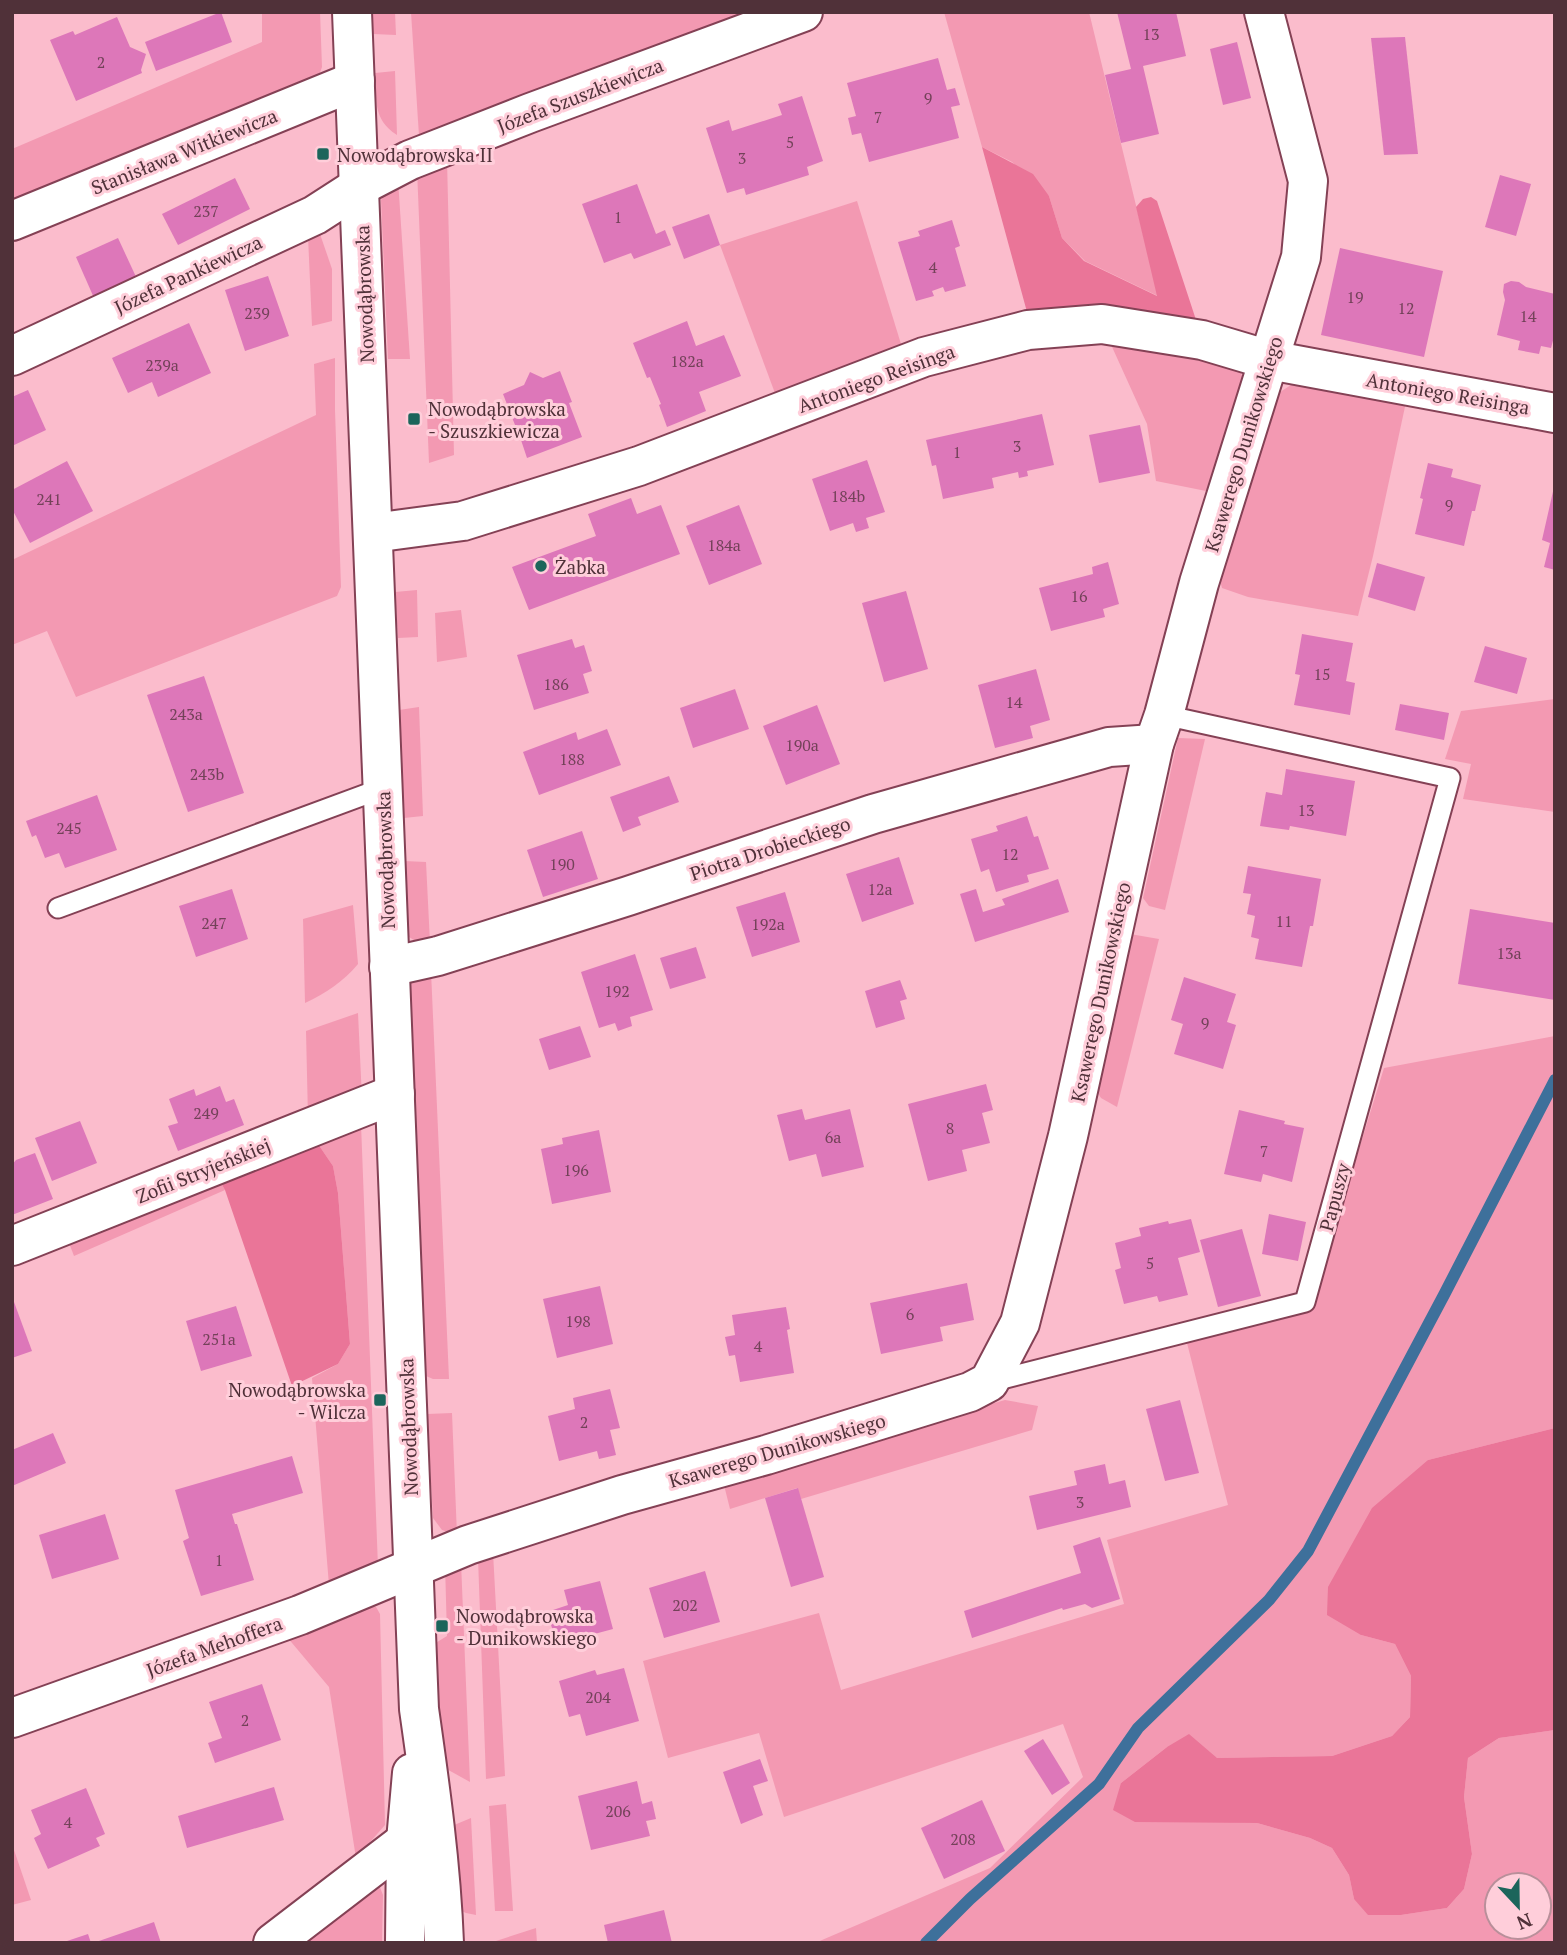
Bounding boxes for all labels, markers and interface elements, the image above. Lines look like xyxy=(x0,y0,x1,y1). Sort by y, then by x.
house number: 13 xyxy=(1142,23,1160,45)
house number: 2 xyxy=(97,51,105,73)
street label: Józefa Szuszkiewicza xyxy=(493,52,667,138)
house number: 9 xyxy=(924,87,932,109)
street label: Stanisława Witkiewicza xyxy=(87,102,281,200)
house number: 7 xyxy=(874,106,882,128)
house number: 5 xyxy=(786,131,794,153)
place label: Nowodąbrowska II xyxy=(337,142,493,167)
marker: Nowodąbrowska II xyxy=(315,146,331,162)
house number: 3 xyxy=(738,147,746,169)
house number: 237 xyxy=(193,200,219,222)
house number: 1 xyxy=(614,206,622,228)
street label: Nowodąbrowska xyxy=(349,224,379,363)
street label: Józefa Pankiewicza xyxy=(110,229,266,319)
house number: 4 xyxy=(929,256,938,278)
house number: 19 xyxy=(1346,286,1364,308)
house number: 12 xyxy=(1397,297,1415,319)
house number: 239 xyxy=(244,302,270,324)
house number: 14 xyxy=(1519,305,1537,327)
street label: Ksawerego Dunikowskiego xyxy=(1198,333,1288,555)
street label: Antoniego Reisinga xyxy=(794,338,958,418)
house number: 182a xyxy=(670,350,704,372)
house number: 239a xyxy=(145,354,179,376)
street label: Antoniego Reisinga xyxy=(1364,366,1532,420)
place label: Nowodąbrowska - Szuszkiewicza xyxy=(428,396,566,443)
marker: Nowodąbrowska - Szuszkiewicza xyxy=(406,411,422,427)
house number: 3 xyxy=(1013,435,1021,457)
house number: 1 xyxy=(953,441,961,463)
house number: 184b xyxy=(831,485,865,507)
house number: 241 xyxy=(36,488,62,510)
house number: 9 xyxy=(1445,494,1453,516)
house number: 184a xyxy=(707,534,741,556)
place label: Żabka xyxy=(555,554,606,579)
marker: Żabka xyxy=(533,558,549,574)
house number: 16 xyxy=(1070,585,1088,607)
house number: 15 xyxy=(1313,663,1331,685)
house number: 186 xyxy=(543,673,569,695)
house number: 14 xyxy=(1005,691,1023,713)
house number: 243a xyxy=(169,703,203,725)
house number: 190a xyxy=(785,734,819,756)
house number: 188 xyxy=(559,748,585,770)
house number: 243b xyxy=(190,763,224,785)
street label: Nowodąbrowska xyxy=(370,790,400,929)
house number: 13 xyxy=(1297,799,1315,821)
street label: Piotra Drobieckiego xyxy=(687,810,853,886)
house number: 245 xyxy=(56,817,82,839)
house number: 12 xyxy=(1001,843,1019,865)
house number: 190 xyxy=(549,853,575,875)
house number: 12a xyxy=(867,878,893,900)
street label: Ksawerego Dunikowskiego xyxy=(1064,880,1136,1104)
house number: 11 xyxy=(1275,910,1293,932)
house number: 247 xyxy=(201,912,227,934)
house number: 192a xyxy=(751,913,785,935)
house number: 13a xyxy=(1496,942,1522,964)
house number: 192 xyxy=(604,980,630,1002)
house number: 9 xyxy=(1201,1012,1209,1034)
house number: 249 xyxy=(193,1102,219,1124)
house number: 8 xyxy=(946,1117,954,1139)
house number: 6a xyxy=(825,1126,841,1148)
street label: Zofii Stryjeńskiej xyxy=(132,1132,274,1208)
house number: 7 xyxy=(1260,1140,1268,1162)
house number: 196 xyxy=(563,1159,589,1181)
street label: Papuszy xyxy=(1313,1160,1355,1234)
house number: 5 xyxy=(1146,1252,1154,1274)
house number: 6 xyxy=(906,1303,915,1325)
house number: 198 xyxy=(565,1310,591,1332)
house number: 251a xyxy=(202,1328,236,1350)
house number: 4 xyxy=(754,1335,763,1357)
street label: Nowodąbrowska xyxy=(393,1357,423,1496)
place label: Nowodąbrowska - Wilcza xyxy=(228,1377,366,1424)
marker: Nowodąbrowska - Wilcza xyxy=(372,1392,388,1408)
street label: Ksawerego Dunikowskiego xyxy=(666,1407,888,1493)
house number: 2 xyxy=(580,1411,588,1433)
house number: 3 xyxy=(1076,1491,1084,1513)
house number: 1 xyxy=(215,1549,223,1571)
house number: 202 xyxy=(672,1594,698,1616)
place label: Nowodąbrowska - Dunikowskiego xyxy=(456,1603,597,1650)
street label: Józefa Mehoffera xyxy=(143,1610,286,1682)
marker: Nowodąbrowska - Dunikowskiego xyxy=(434,1618,450,1634)
house number: 204 xyxy=(585,1686,611,1708)
house number: 2 xyxy=(241,1709,249,1731)
house number: 206 xyxy=(605,1800,631,1822)
house number: 4 xyxy=(64,1811,73,1833)
house number: 208 xyxy=(950,1828,976,1850)
north arrow xyxy=(1483,1871,1553,1941)
text: N xyxy=(1513,1908,1536,1937)

